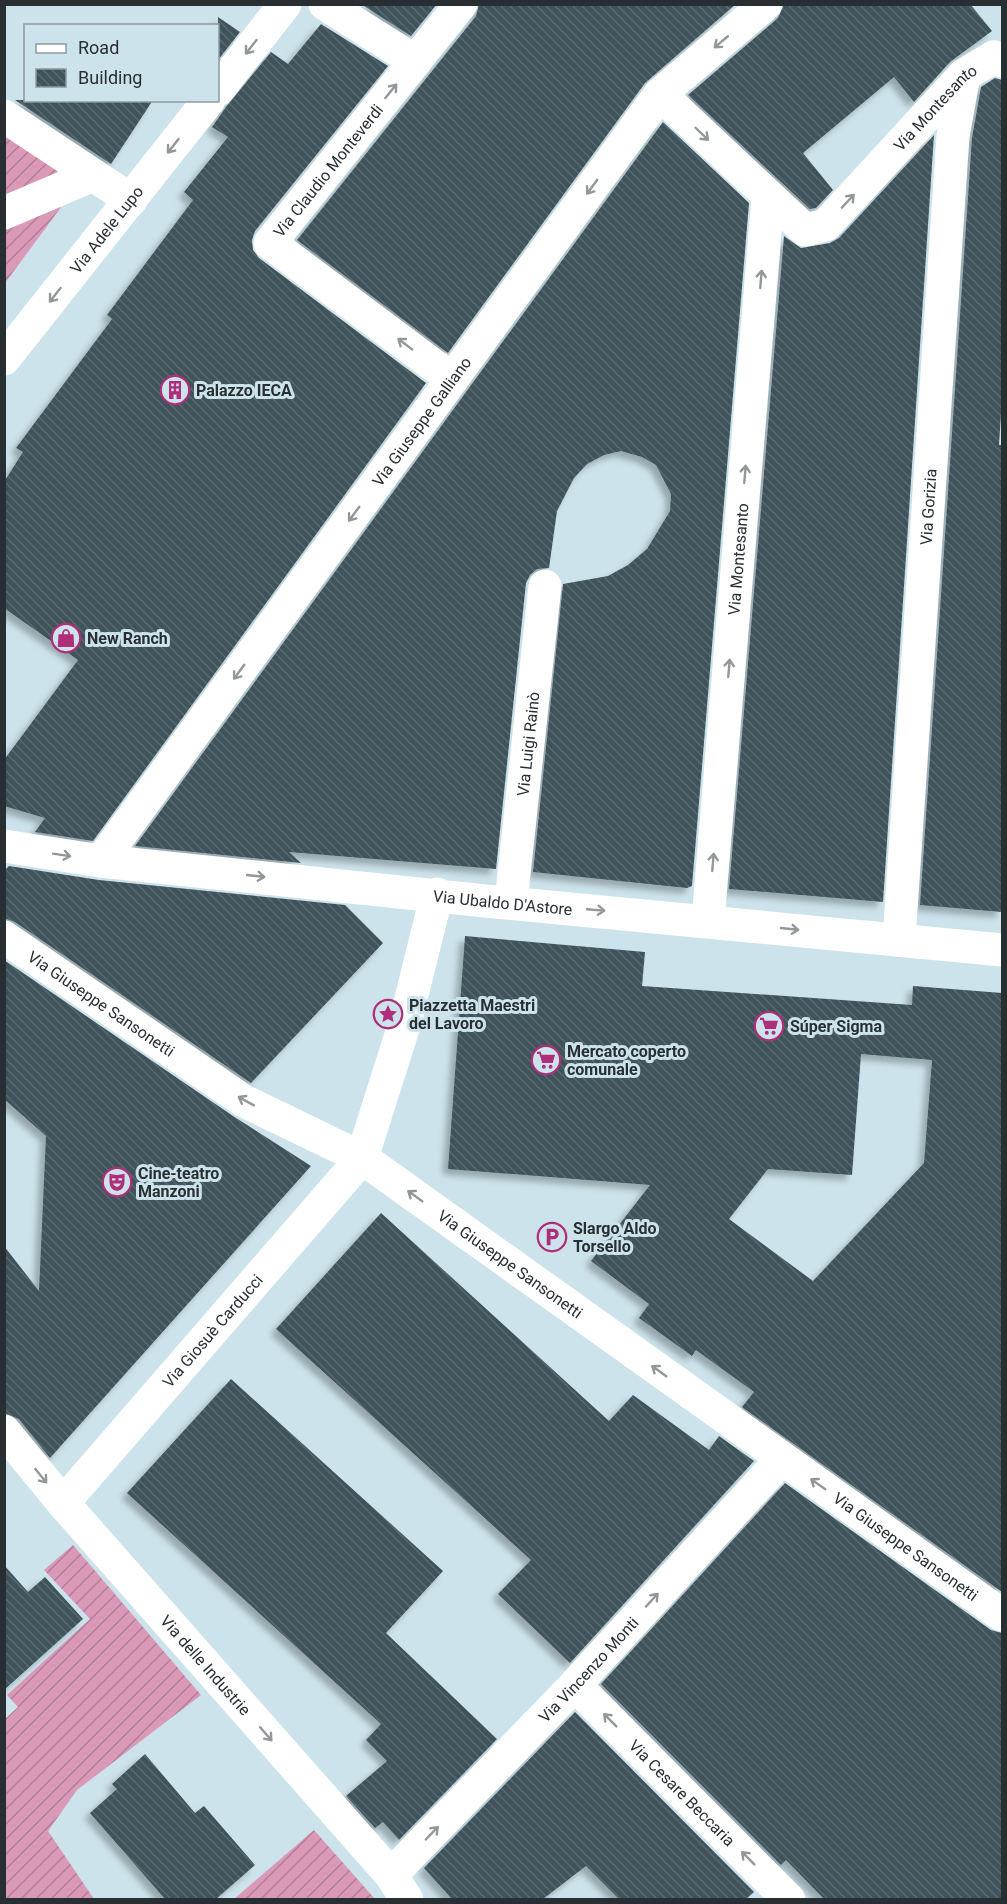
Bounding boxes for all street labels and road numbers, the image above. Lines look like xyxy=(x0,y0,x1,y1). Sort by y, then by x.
street label: Via Montesanto xyxy=(890,60,980,155)
street label: Via Claudio Monteverdi xyxy=(269,100,387,241)
street label: Via Adele Lupo xyxy=(66,182,147,277)
street label: Via Giuseppe Galliano xyxy=(368,353,475,490)
street label: Via Gorizia xyxy=(916,468,940,546)
street label: Via Montesanto xyxy=(724,502,752,616)
street label: Via Luigi Rainò xyxy=(513,691,543,797)
street label: Via Ubaldo D'Astore xyxy=(432,886,573,919)
street label: Via Giuseppe Sansonetti xyxy=(24,947,178,1060)
street label: Via Giuseppe Sansonetti xyxy=(434,1206,587,1322)
street label: Via Giosuè Carducci xyxy=(158,1270,266,1391)
street label: Via Giuseppe Sansonetti xyxy=(830,1488,982,1605)
street label: Via delle Industrie xyxy=(157,1611,255,1719)
street label: Via Vincenzo Monti xyxy=(535,1613,642,1726)
street label: Via Cesare Beccaria xyxy=(625,1736,739,1850)

